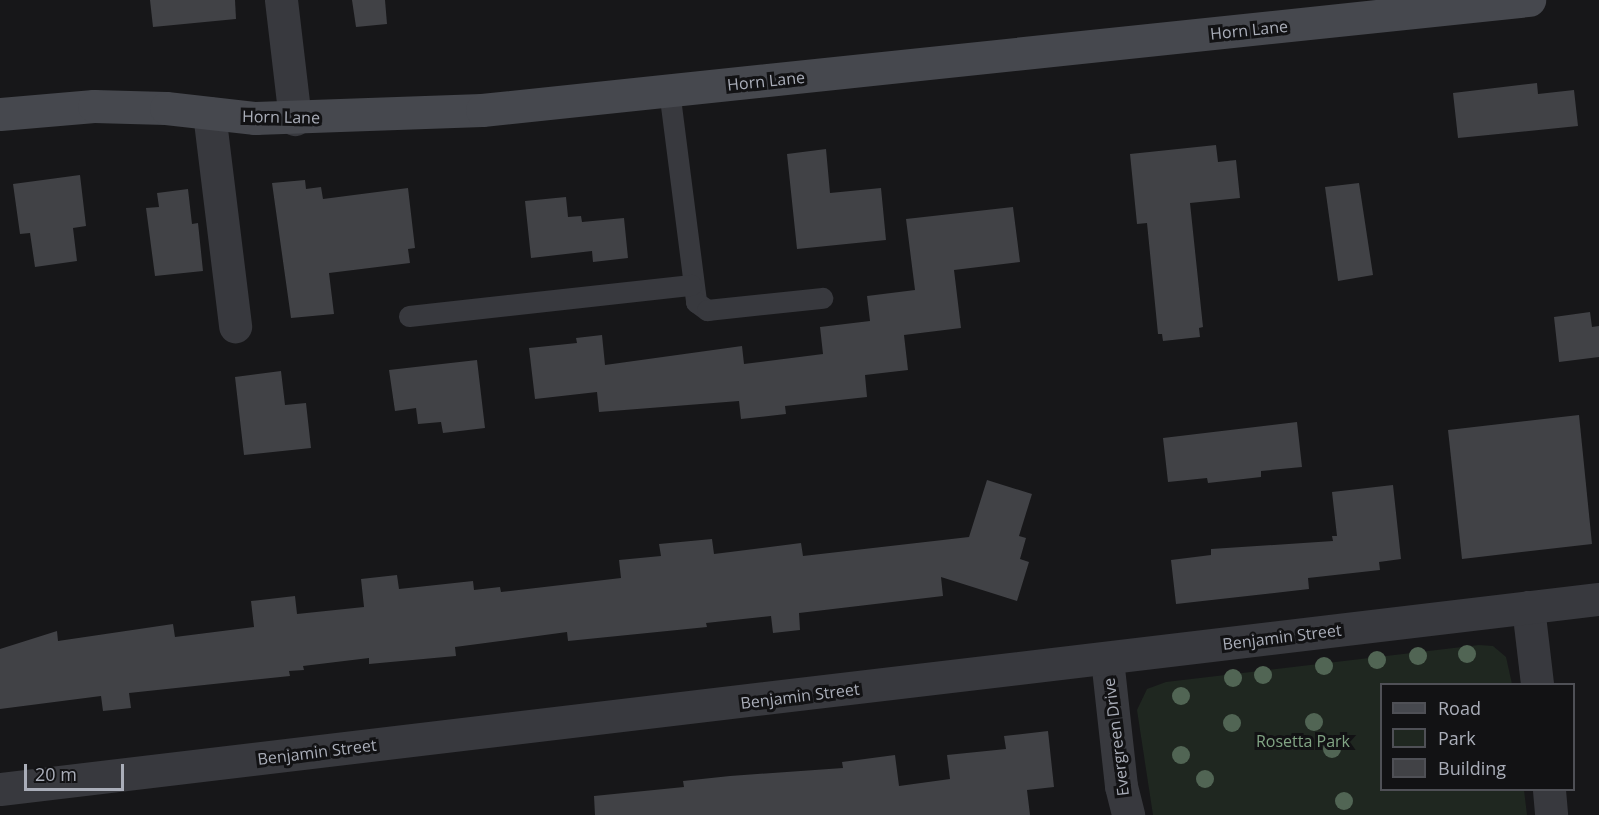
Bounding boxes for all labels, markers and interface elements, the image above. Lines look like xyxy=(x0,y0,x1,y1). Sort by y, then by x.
street label: Horn Lane xyxy=(1209,16,1289,44)
street label: Horn Lane xyxy=(726,67,806,95)
street label: Horn Lane xyxy=(242,107,320,127)
street label: Benjamin Street xyxy=(1221,620,1343,654)
street label: Evergreen Drive xyxy=(1099,677,1133,797)
street label: Benjamin Street xyxy=(739,679,861,713)
legend xyxy=(1380,683,1575,791)
text: Road xyxy=(1438,696,1481,720)
text: Park xyxy=(1438,726,1476,750)
park label: Rosetta Park xyxy=(1256,731,1350,751)
street label: Benjamin Street xyxy=(256,735,378,769)
scale bar xyxy=(27,752,128,790)
text: Building xyxy=(1438,756,1506,780)
text: 20 m xyxy=(35,762,77,786)

